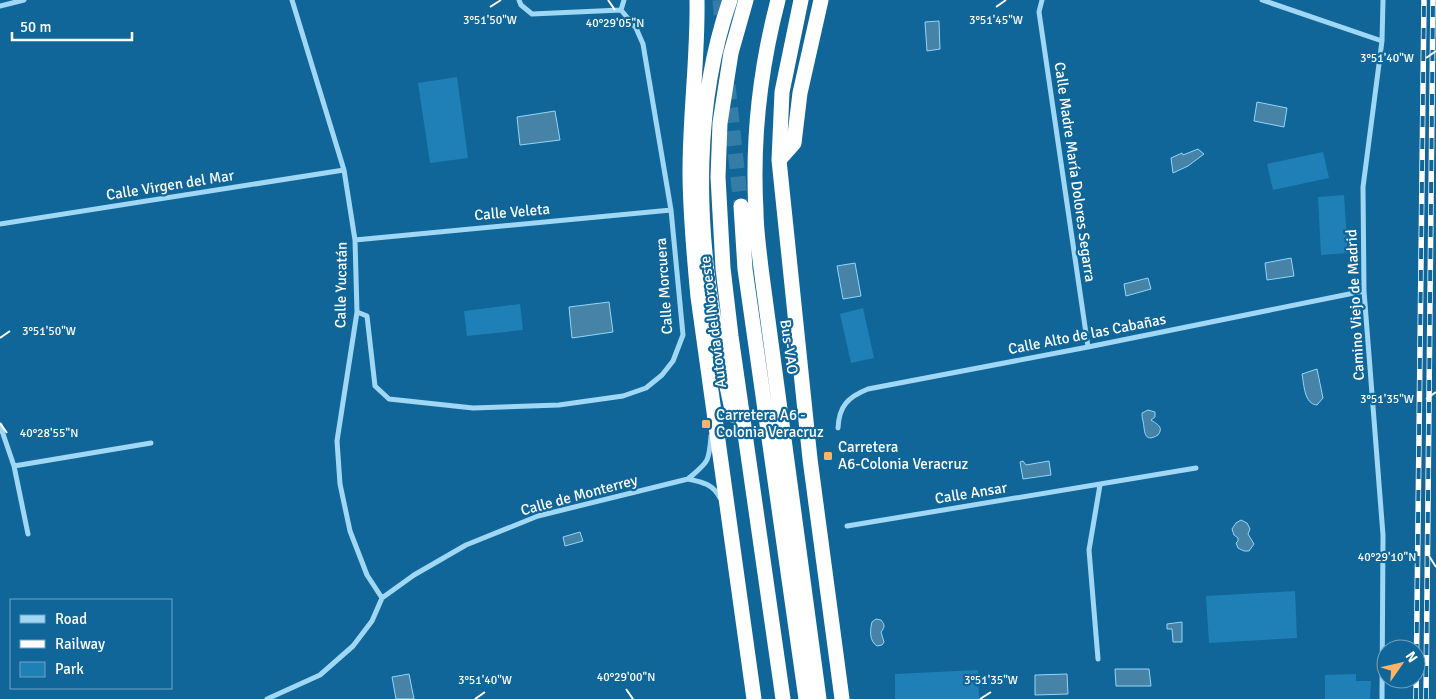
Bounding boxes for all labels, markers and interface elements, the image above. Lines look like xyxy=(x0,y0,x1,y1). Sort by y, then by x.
scale bar xyxy=(12,10,132,42)
text: 3°51'50"W xyxy=(463,13,517,28)
text: 3°51'45"W xyxy=(969,13,1023,28)
text: 40°29'05"N xyxy=(586,16,644,31)
text: 50 m xyxy=(20,18,51,36)
text: 3°51'40"W xyxy=(1360,51,1414,66)
street label: Calle Madre María Dolores Segarra xyxy=(1051,61,1099,283)
street label: Calle Virgen del Mar xyxy=(105,166,236,204)
street label: Calle Veleta xyxy=(473,200,551,224)
street label: Camino Viejo de Madrid xyxy=(1342,229,1368,381)
street label: Calle Morcuera xyxy=(652,237,676,335)
street label: Calle Yucatán xyxy=(331,242,351,328)
street label: Autovía del Noroeste xyxy=(696,255,730,389)
street label: Calle Alto de las Cabañas xyxy=(1007,310,1168,358)
street label: Bus-VAO xyxy=(776,318,802,376)
text: 3°51'50"W xyxy=(22,324,76,339)
text: 3°51'35"W xyxy=(1360,392,1414,407)
place label: Carretera A6 - Colonia Veracruz xyxy=(716,406,824,441)
marker: Carretera A6 - Colonia Veracruz xyxy=(700,418,712,430)
text: 40°28'55"N xyxy=(20,426,78,441)
place label: Carretera A6-Colonia Veracruz xyxy=(838,438,969,473)
marker: Carretera A6-Colonia Veracruz xyxy=(822,450,834,462)
street label: Calle de Monterrey xyxy=(519,471,639,519)
street label: Calle Ansar xyxy=(934,478,1009,508)
text: 40°29'10"N xyxy=(1358,550,1416,565)
legend xyxy=(10,599,172,689)
text: Road xyxy=(55,610,87,628)
text: Railway xyxy=(55,635,105,653)
north arrow xyxy=(1376,639,1426,689)
text: N xyxy=(1402,648,1421,666)
text: Park xyxy=(55,660,84,678)
text: 40°29'00"N xyxy=(597,670,655,685)
text: 3°51'40"W xyxy=(458,673,512,688)
text: 3°51'35"W xyxy=(964,673,1018,688)

